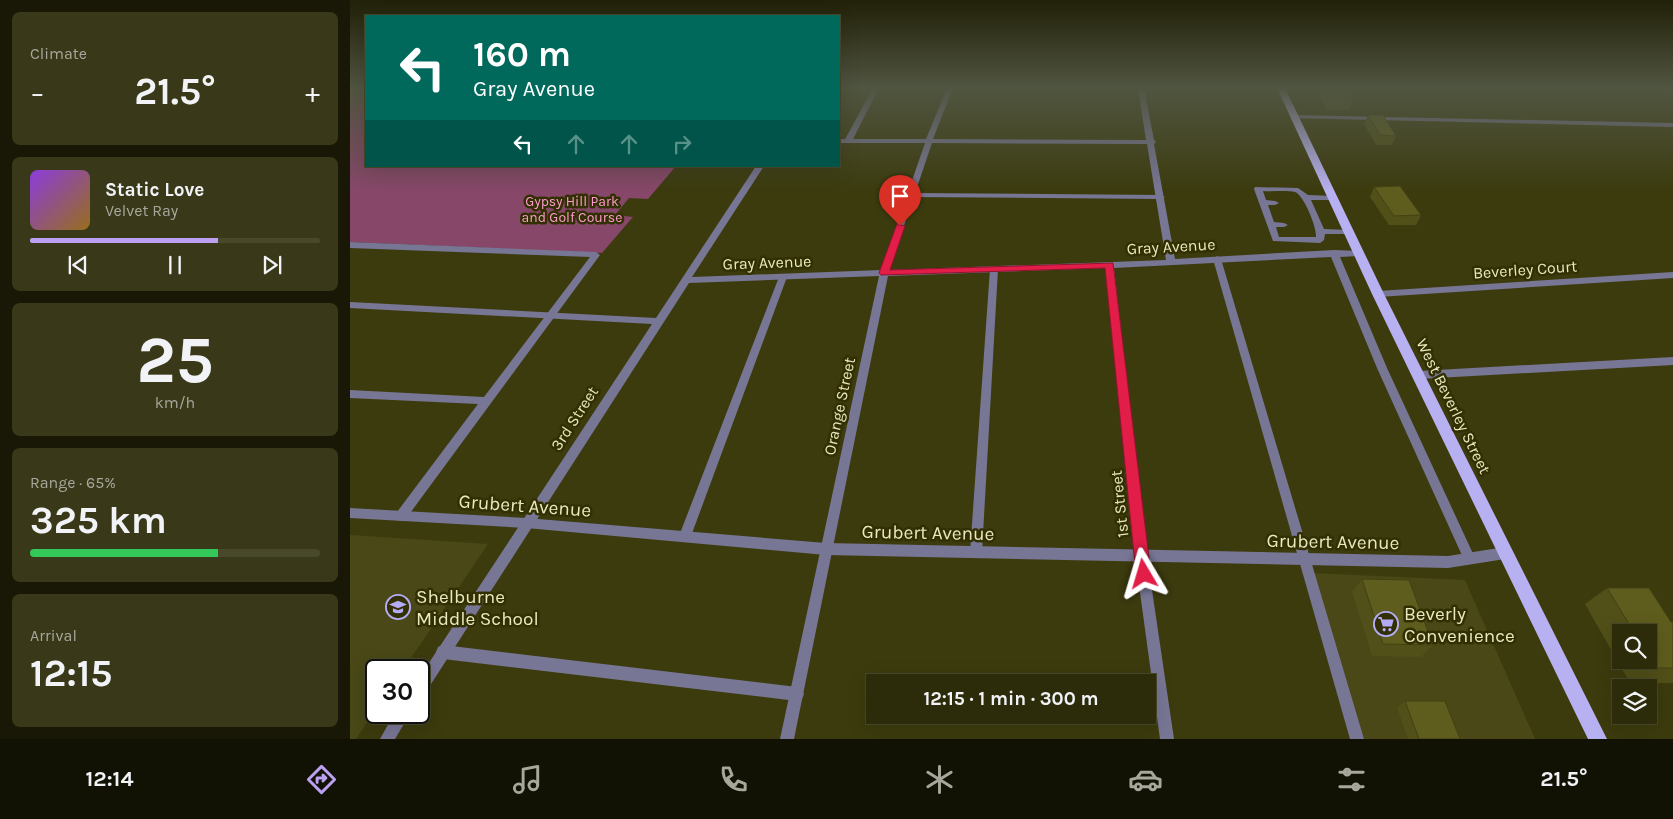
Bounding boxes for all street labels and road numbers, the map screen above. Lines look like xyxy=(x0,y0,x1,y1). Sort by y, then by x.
street label: Gray Avenue xyxy=(1126,235,1216,258)
street label: Gray Avenue xyxy=(722,251,812,274)
street label: Beverley Court xyxy=(1472,256,1578,283)
street label: West Beverley Street xyxy=(1413,335,1495,477)
street label: Orange Street xyxy=(820,355,859,457)
street label: 3rd Street xyxy=(547,383,602,454)
street label: 1st Street xyxy=(1107,469,1132,538)
street label: Grubert Avenue xyxy=(458,490,592,522)
street label: Grubert Avenue xyxy=(861,521,995,545)
street label: Grubert Avenue xyxy=(1266,530,1400,554)

